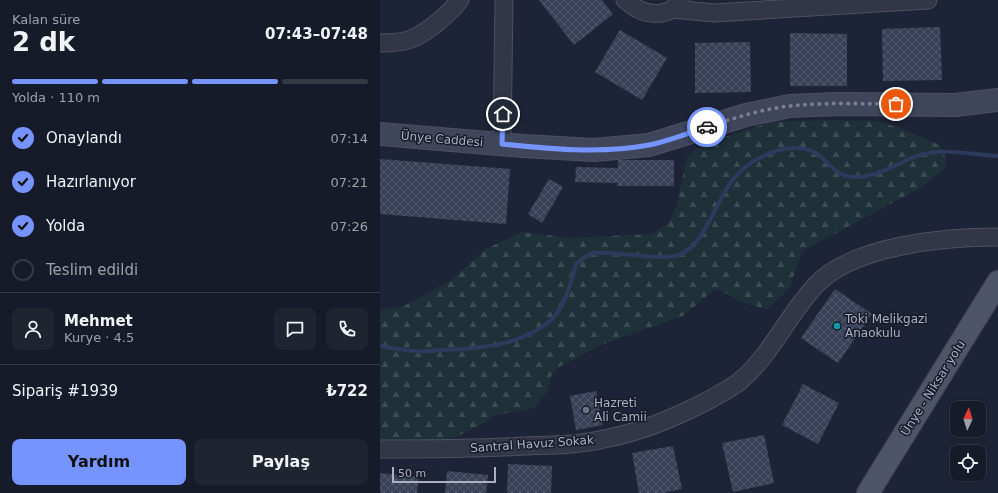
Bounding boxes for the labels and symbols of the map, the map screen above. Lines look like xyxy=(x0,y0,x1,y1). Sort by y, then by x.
pin xyxy=(879,87,913,121)
pin xyxy=(486,97,520,131)
courier xyxy=(687,107,727,147)
street label: Ünye Caddesi xyxy=(400,126,484,150)
place label: Toki Melikgazi Anaokulu xyxy=(844,312,928,340)
marker: Toki Melikgazi Anaokulu xyxy=(832,321,842,331)
street label: Ünye - Niksar yolu xyxy=(896,337,968,438)
place label: Hazreti Ali Camii xyxy=(594,396,647,424)
north arrow xyxy=(950,401,986,437)
marker: Hazreti Ali Camii xyxy=(581,405,591,415)
street label: Santral Havuz Sokak xyxy=(470,433,594,455)
scale bar xyxy=(392,465,496,484)

